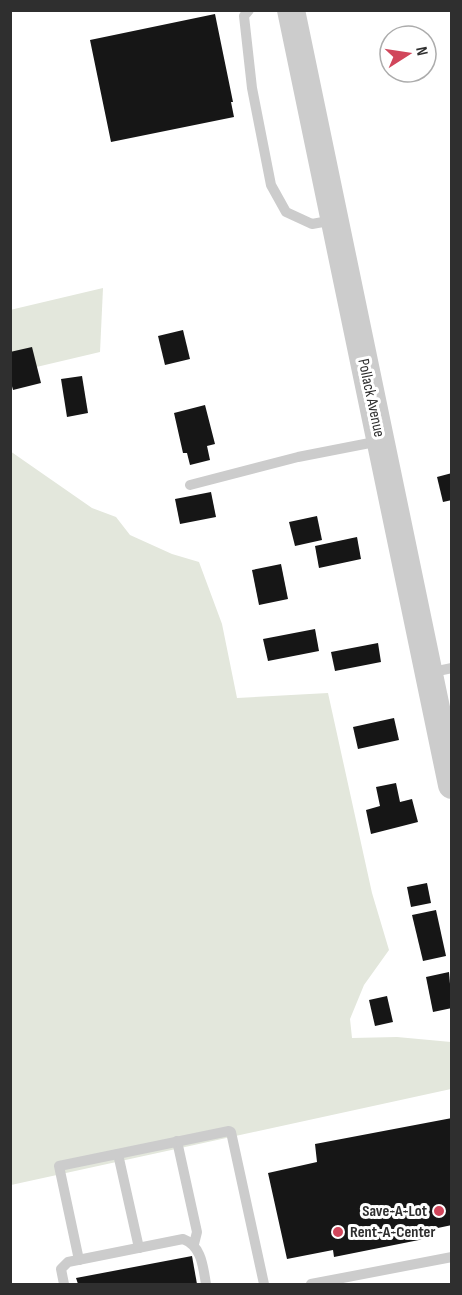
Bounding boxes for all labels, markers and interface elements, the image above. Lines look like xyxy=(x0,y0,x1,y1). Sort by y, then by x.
north arrow xyxy=(378,24,438,84)
text: N xyxy=(411,45,431,57)
street label: Pollack Avenue xyxy=(353,357,389,439)
place label: Save-A-Lot xyxy=(362,1202,427,1221)
marker: Save-A-Lot xyxy=(432,1204,446,1218)
place label: Rent-A-Center xyxy=(350,1223,435,1242)
marker: Rent-A-Center xyxy=(331,1225,345,1239)

